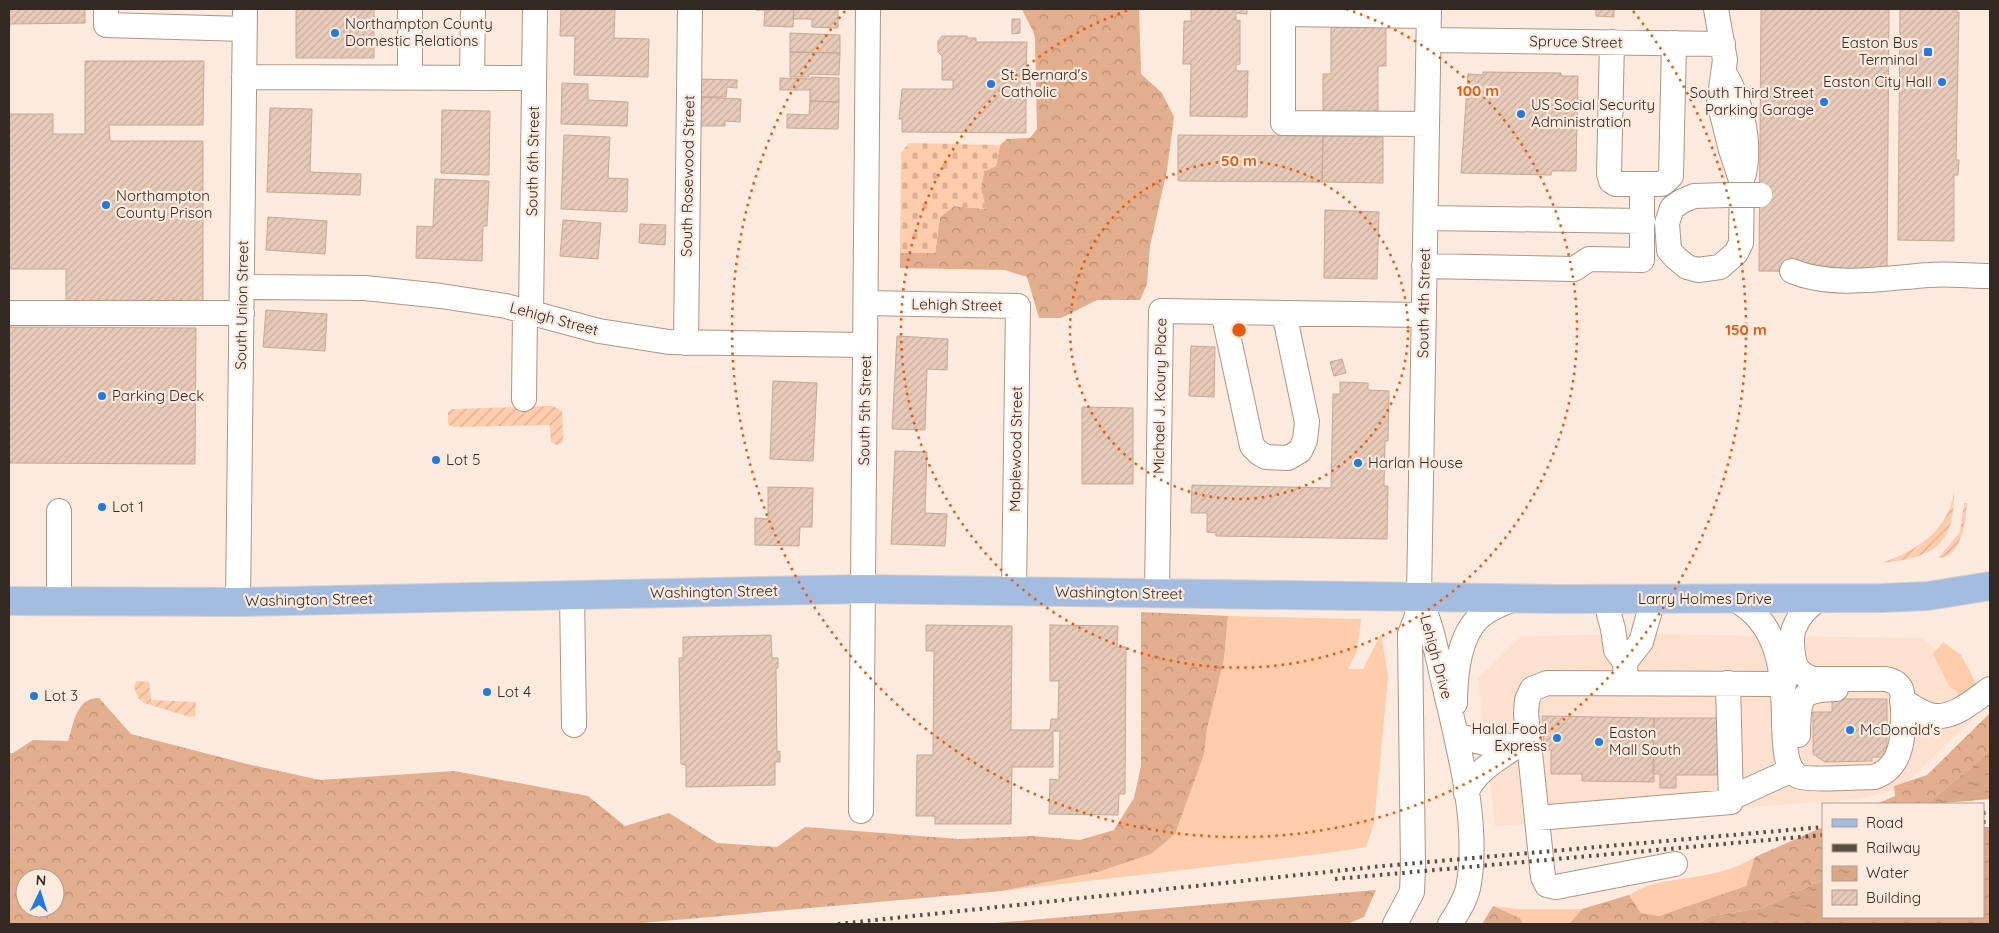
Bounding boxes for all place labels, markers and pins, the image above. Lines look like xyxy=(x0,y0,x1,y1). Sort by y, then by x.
place label: Northampton County Domestic Relations xyxy=(345,14,493,50)
marker: Northampton County Domestic Relations xyxy=(329,27,341,39)
place label: Easton Bus Terminal xyxy=(1841,33,1918,69)
marker: Easton Bus Terminal xyxy=(1922,46,1934,58)
place label: St. Bernard's Catholic xyxy=(1001,65,1088,101)
place label: Easton City Hall xyxy=(1823,72,1932,91)
marker: Easton City Hall xyxy=(1936,76,1948,88)
marker: St. Bernard's Catholic xyxy=(985,78,997,90)
place label: South Third Street Parking Garage xyxy=(1690,83,1814,119)
place label: US Social Security Administration xyxy=(1531,95,1655,131)
marker: South Third Street Parking Garage xyxy=(1818,96,1830,108)
marker: US Social Security Administration xyxy=(1515,108,1527,120)
place label: Northampton County Prison xyxy=(116,186,212,222)
marker: Northampton County Prison xyxy=(100,199,112,211)
centre of rings xyxy=(1230,321,1248,339)
place label: Parking Deck xyxy=(112,386,204,405)
marker: Parking Deck xyxy=(96,390,108,402)
place label: Lot 5 xyxy=(446,450,480,469)
place label: Harlan House xyxy=(1368,453,1463,472)
marker: Lot 5 xyxy=(430,454,442,466)
marker: Harlan House xyxy=(1352,457,1364,469)
place label: Lot 1 xyxy=(112,497,144,516)
marker: Lot 1 xyxy=(96,501,108,513)
place label: Lot 4 xyxy=(497,682,531,701)
place label: Lot 3 xyxy=(44,686,78,705)
marker: Lot 4 xyxy=(481,686,493,698)
marker: Lot 3 xyxy=(28,690,40,702)
place label: Halal Food Express xyxy=(1472,719,1547,755)
place label: McDonald's xyxy=(1860,720,1940,739)
place label: Easton Mall South xyxy=(1609,723,1681,759)
marker: McDonald's xyxy=(1844,724,1856,736)
marker: Halal Food Express xyxy=(1551,732,1563,744)
marker: Easton Mall South xyxy=(1593,736,1605,748)

